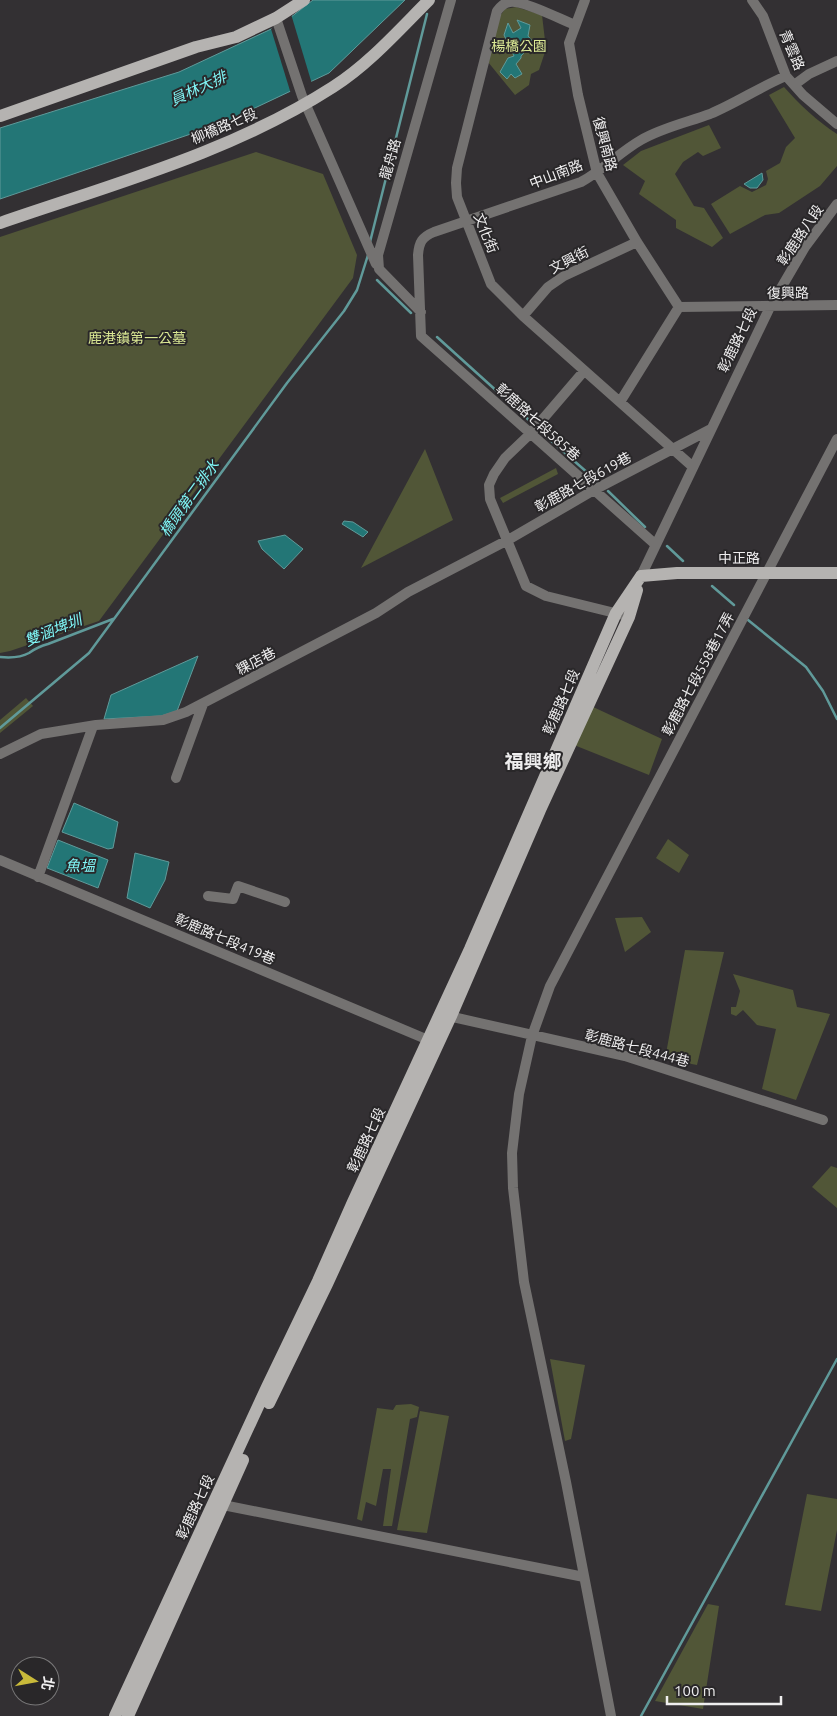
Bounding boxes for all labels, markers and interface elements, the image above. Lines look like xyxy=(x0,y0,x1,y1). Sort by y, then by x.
street label: 青雲路 xyxy=(776,28,808,72)
park label: 楊橋公園 xyxy=(491,38,547,54)
water label: 員林大排 xyxy=(167,67,231,108)
street label: 柳橋路七段 xyxy=(189,105,259,147)
street label: 復興南路 xyxy=(590,115,620,173)
street label: 龍舟路 xyxy=(377,137,403,181)
street label: 中山南路 xyxy=(527,156,585,192)
street label: 彰鹿路八段 xyxy=(774,202,826,268)
street label: 文化街 xyxy=(471,211,501,255)
street label: 文興街 xyxy=(547,243,591,277)
street label: 復興路 xyxy=(767,285,809,301)
street label: 彰鹿路七段 xyxy=(714,305,760,375)
park label: 鹿港鎮第一公墓 xyxy=(88,330,186,346)
street label: 彰鹿路七段585巷 xyxy=(493,380,583,464)
street label: 彰鹿路七段619巷 xyxy=(532,449,634,515)
water label: 橋頭第二排水 xyxy=(156,456,223,539)
street label: 中正路 xyxy=(718,550,760,566)
water label: 雙涵埤圳 xyxy=(22,610,86,649)
street label: 彰鹿路七段558巷17弄 xyxy=(659,610,737,738)
street label: 粿店巷 xyxy=(234,644,278,678)
street label: 彰鹿路七段 xyxy=(539,667,583,737)
district label: 福興鄉 xyxy=(504,750,562,772)
water label: 魚塭 xyxy=(65,857,97,874)
street label: 彰鹿路七段419巷 xyxy=(172,911,278,967)
street label: 彰鹿路七段444巷 xyxy=(583,1026,691,1070)
street label: 彰鹿路七段 xyxy=(344,1105,388,1175)
street label: 彰鹿路七段 xyxy=(173,1472,217,1542)
north arrow xyxy=(10,1656,60,1706)
scale bar xyxy=(667,1674,781,1706)
text: 北 xyxy=(39,1675,57,1692)
text: 100 m xyxy=(674,1682,716,1699)

